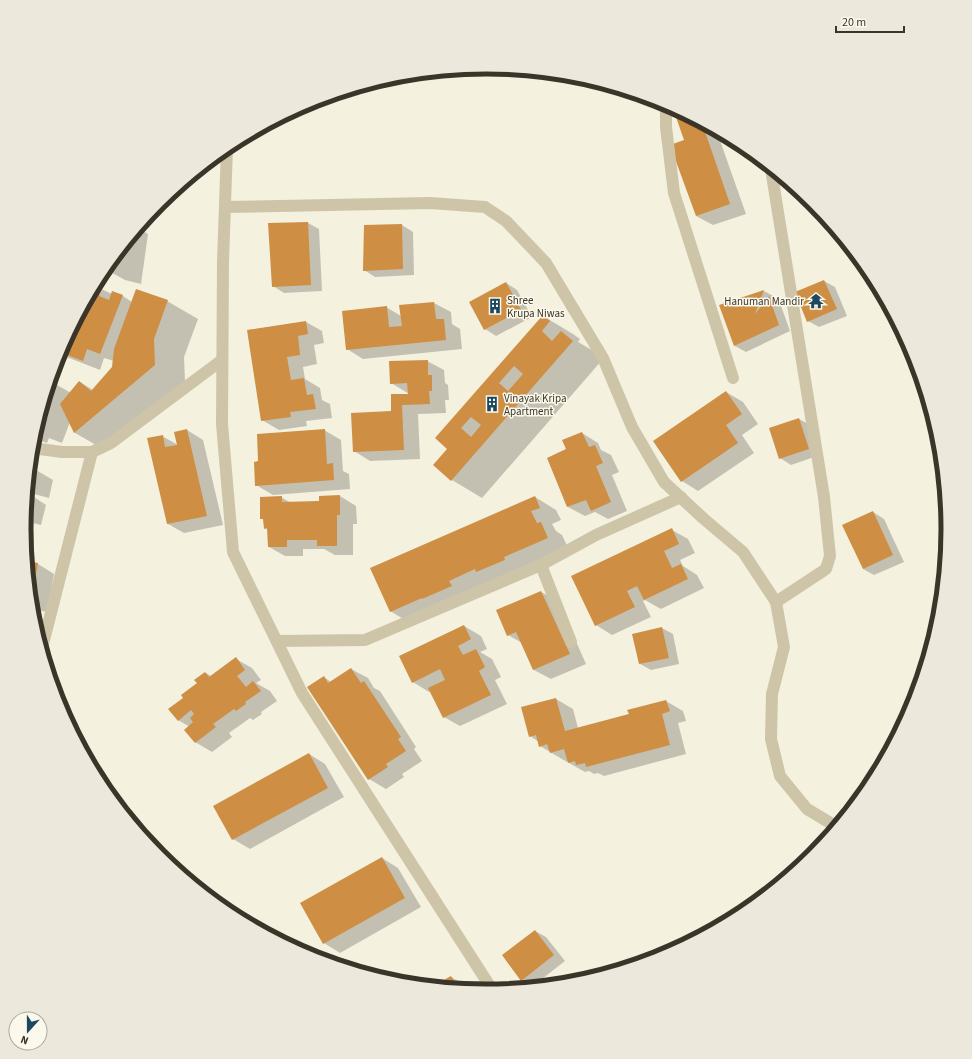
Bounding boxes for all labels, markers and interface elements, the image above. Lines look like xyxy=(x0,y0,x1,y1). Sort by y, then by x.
scale bar xyxy=(836,8,904,34)
text: 20 m xyxy=(842,14,866,31)
temple icon: Hanuman Mandir xyxy=(807,292,825,310)
place label: Shree Krupa Niwas xyxy=(507,293,565,321)
place label: Hanuman Mandir xyxy=(724,294,804,309)
building icon: Shree Krupa Niwas xyxy=(486,297,504,315)
place label: Vinayak Kripa Apartment xyxy=(504,391,566,419)
building icon: Vinayak Kripa Apartment xyxy=(483,395,501,413)
north arrow xyxy=(8,1011,48,1051)
text: N xyxy=(18,1032,31,1048)

